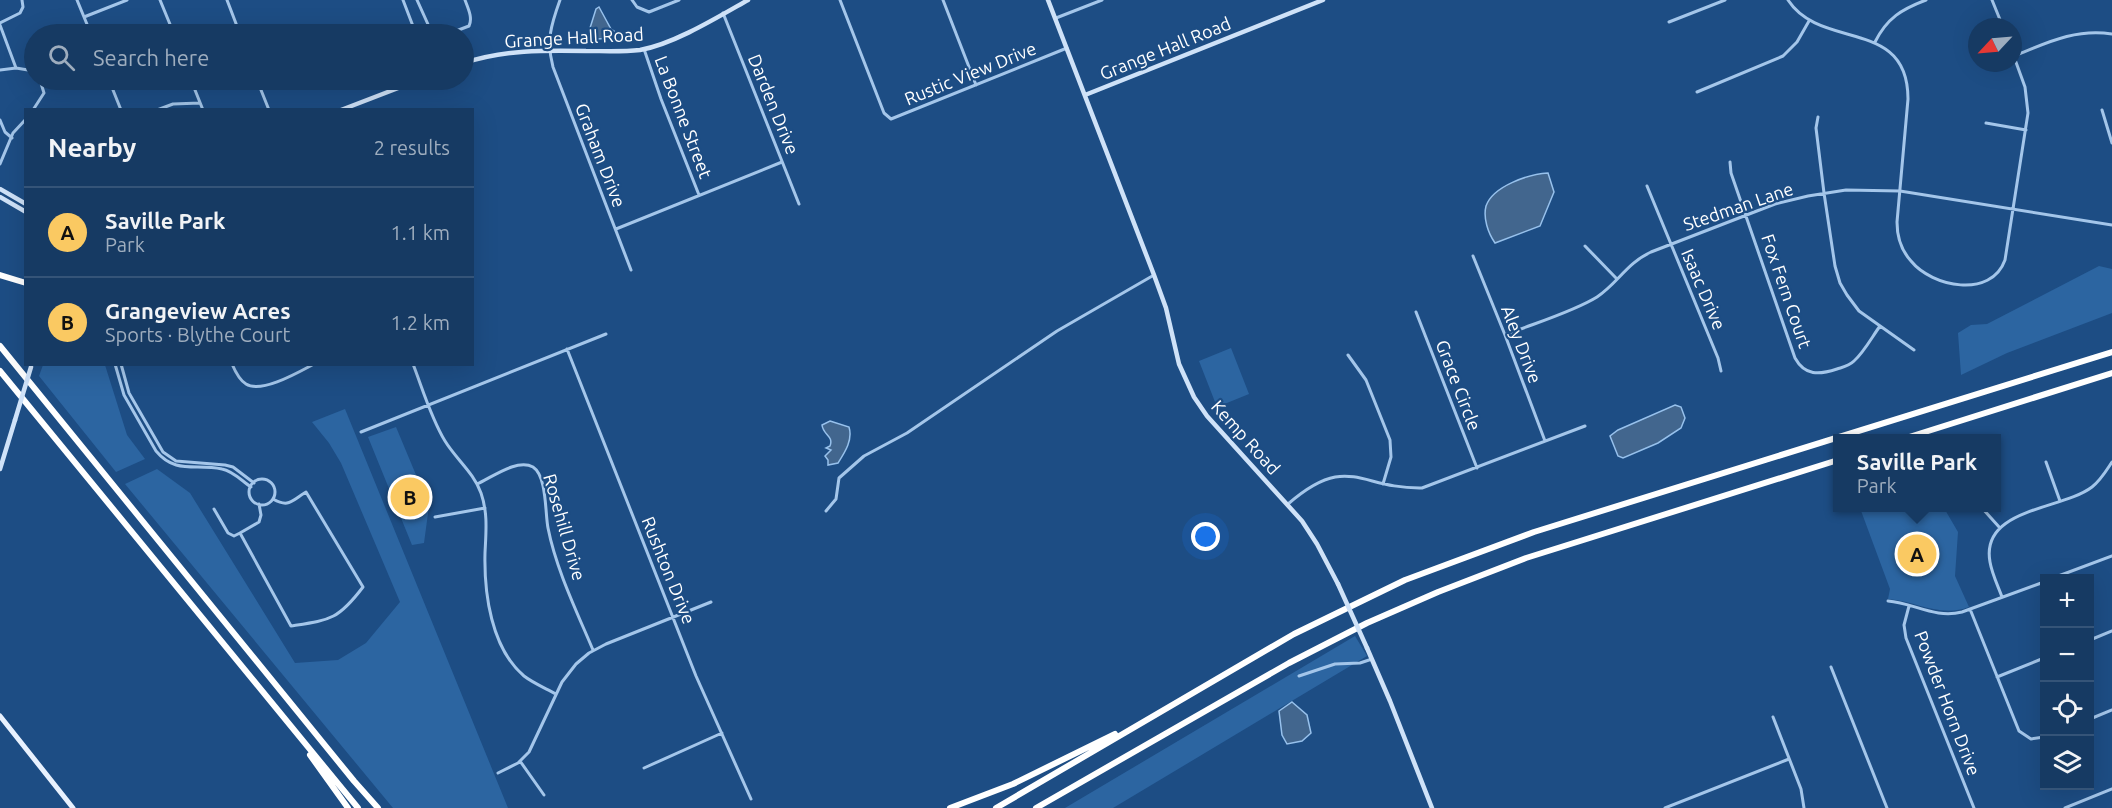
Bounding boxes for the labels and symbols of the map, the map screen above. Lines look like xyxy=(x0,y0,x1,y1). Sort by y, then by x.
street label: Grange Hall Road xyxy=(1097,13,1233,83)
north arrow xyxy=(1968,18,2022,72)
street label: Grange Hall Road xyxy=(504,23,644,51)
street label: Rustic View Drive xyxy=(901,37,1039,109)
street label: Darden Drive xyxy=(745,51,803,157)
street label: La Bonne Street xyxy=(651,53,717,181)
street label: Graham Drive xyxy=(572,100,630,210)
street label: Stedman Lane xyxy=(1680,178,1796,234)
street label: Fox Fern Court xyxy=(1758,231,1816,351)
street label: Isaac Drive xyxy=(1678,246,1730,332)
street label: Aley Drive xyxy=(1498,302,1546,386)
street label: Grace Circle xyxy=(1433,337,1485,433)
street label: Kemp Road xyxy=(1208,396,1284,478)
street label: Rosehill Drive xyxy=(540,471,590,583)
pin: B xyxy=(390,474,430,520)
street label: Rushton Drive xyxy=(638,513,700,627)
your location xyxy=(1191,522,1220,551)
pin: A xyxy=(1898,532,1936,576)
street label: Powder Horn Drive xyxy=(1911,628,1985,778)

